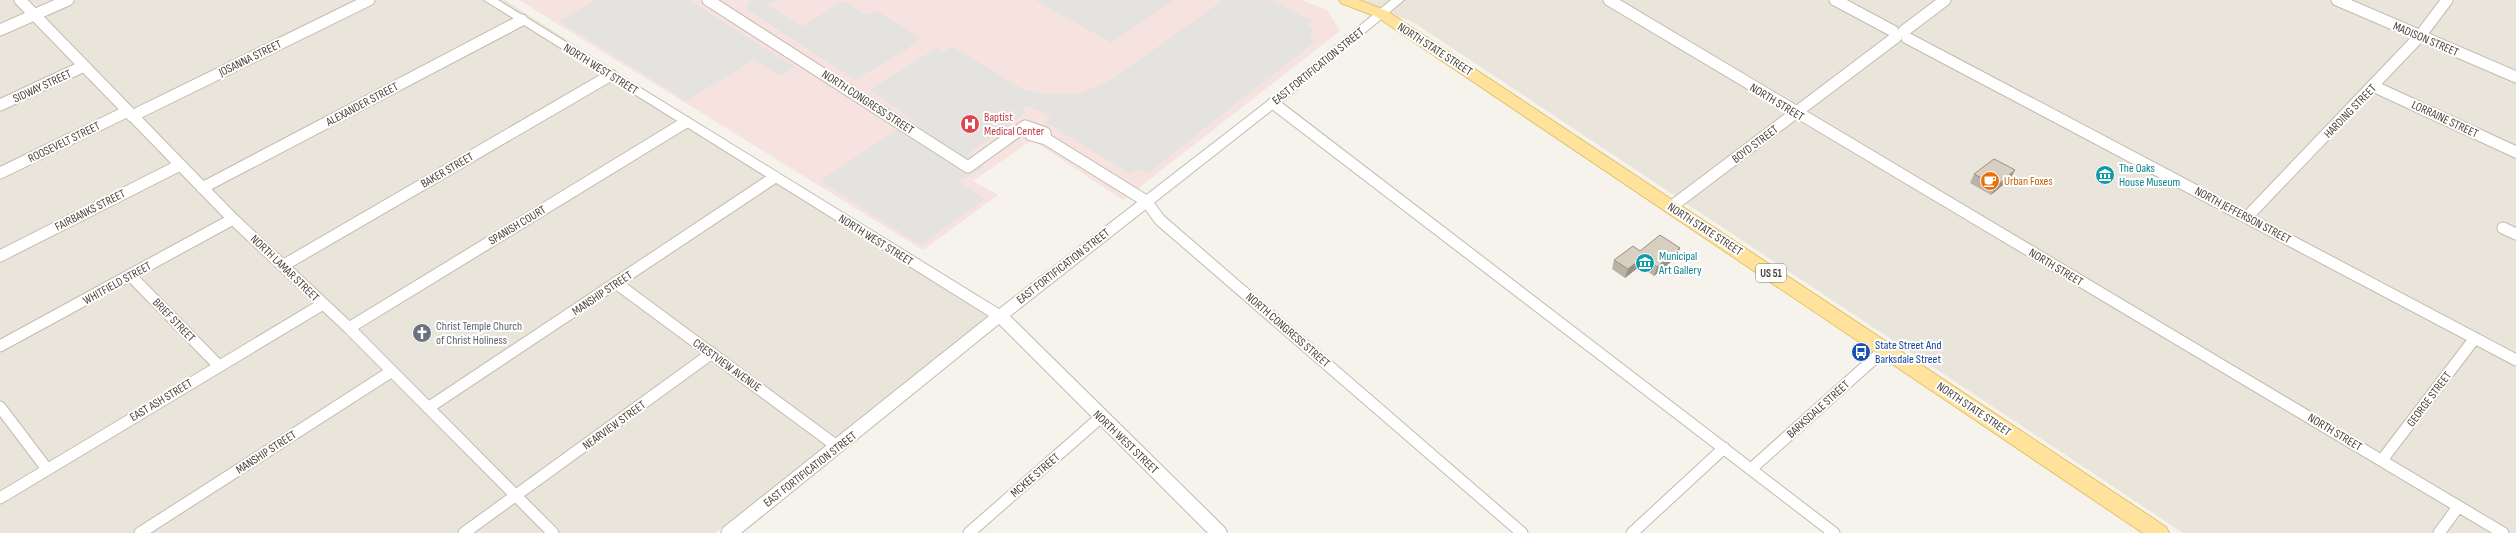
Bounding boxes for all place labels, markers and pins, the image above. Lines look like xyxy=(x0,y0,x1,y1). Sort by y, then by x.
place label: Baptist Medical Center xyxy=(984,110,1045,139)
hospital icon: Baptist Medical Center xyxy=(959,113,981,135)
place label: The Oaks House Museum xyxy=(2119,161,2180,190)
museum icon: The Oaks House Museum xyxy=(2094,164,2116,186)
cafe icon: Urban Foxes xyxy=(1979,170,2001,192)
place label: Urban Foxes xyxy=(2004,174,2053,189)
place label: Municipal Art Gallery xyxy=(1658,249,1702,278)
museum icon: Municipal Art Gallery xyxy=(1634,252,1656,274)
place label: Christ Temple Church of Christ Holiness xyxy=(436,319,522,348)
church icon: Christ Temple Church of Christ Holiness xyxy=(411,322,433,344)
place label: State Street And Barksdale Street xyxy=(1875,338,1941,367)
bus stop icon: State Street And Barksdale Street xyxy=(1850,341,1872,363)

